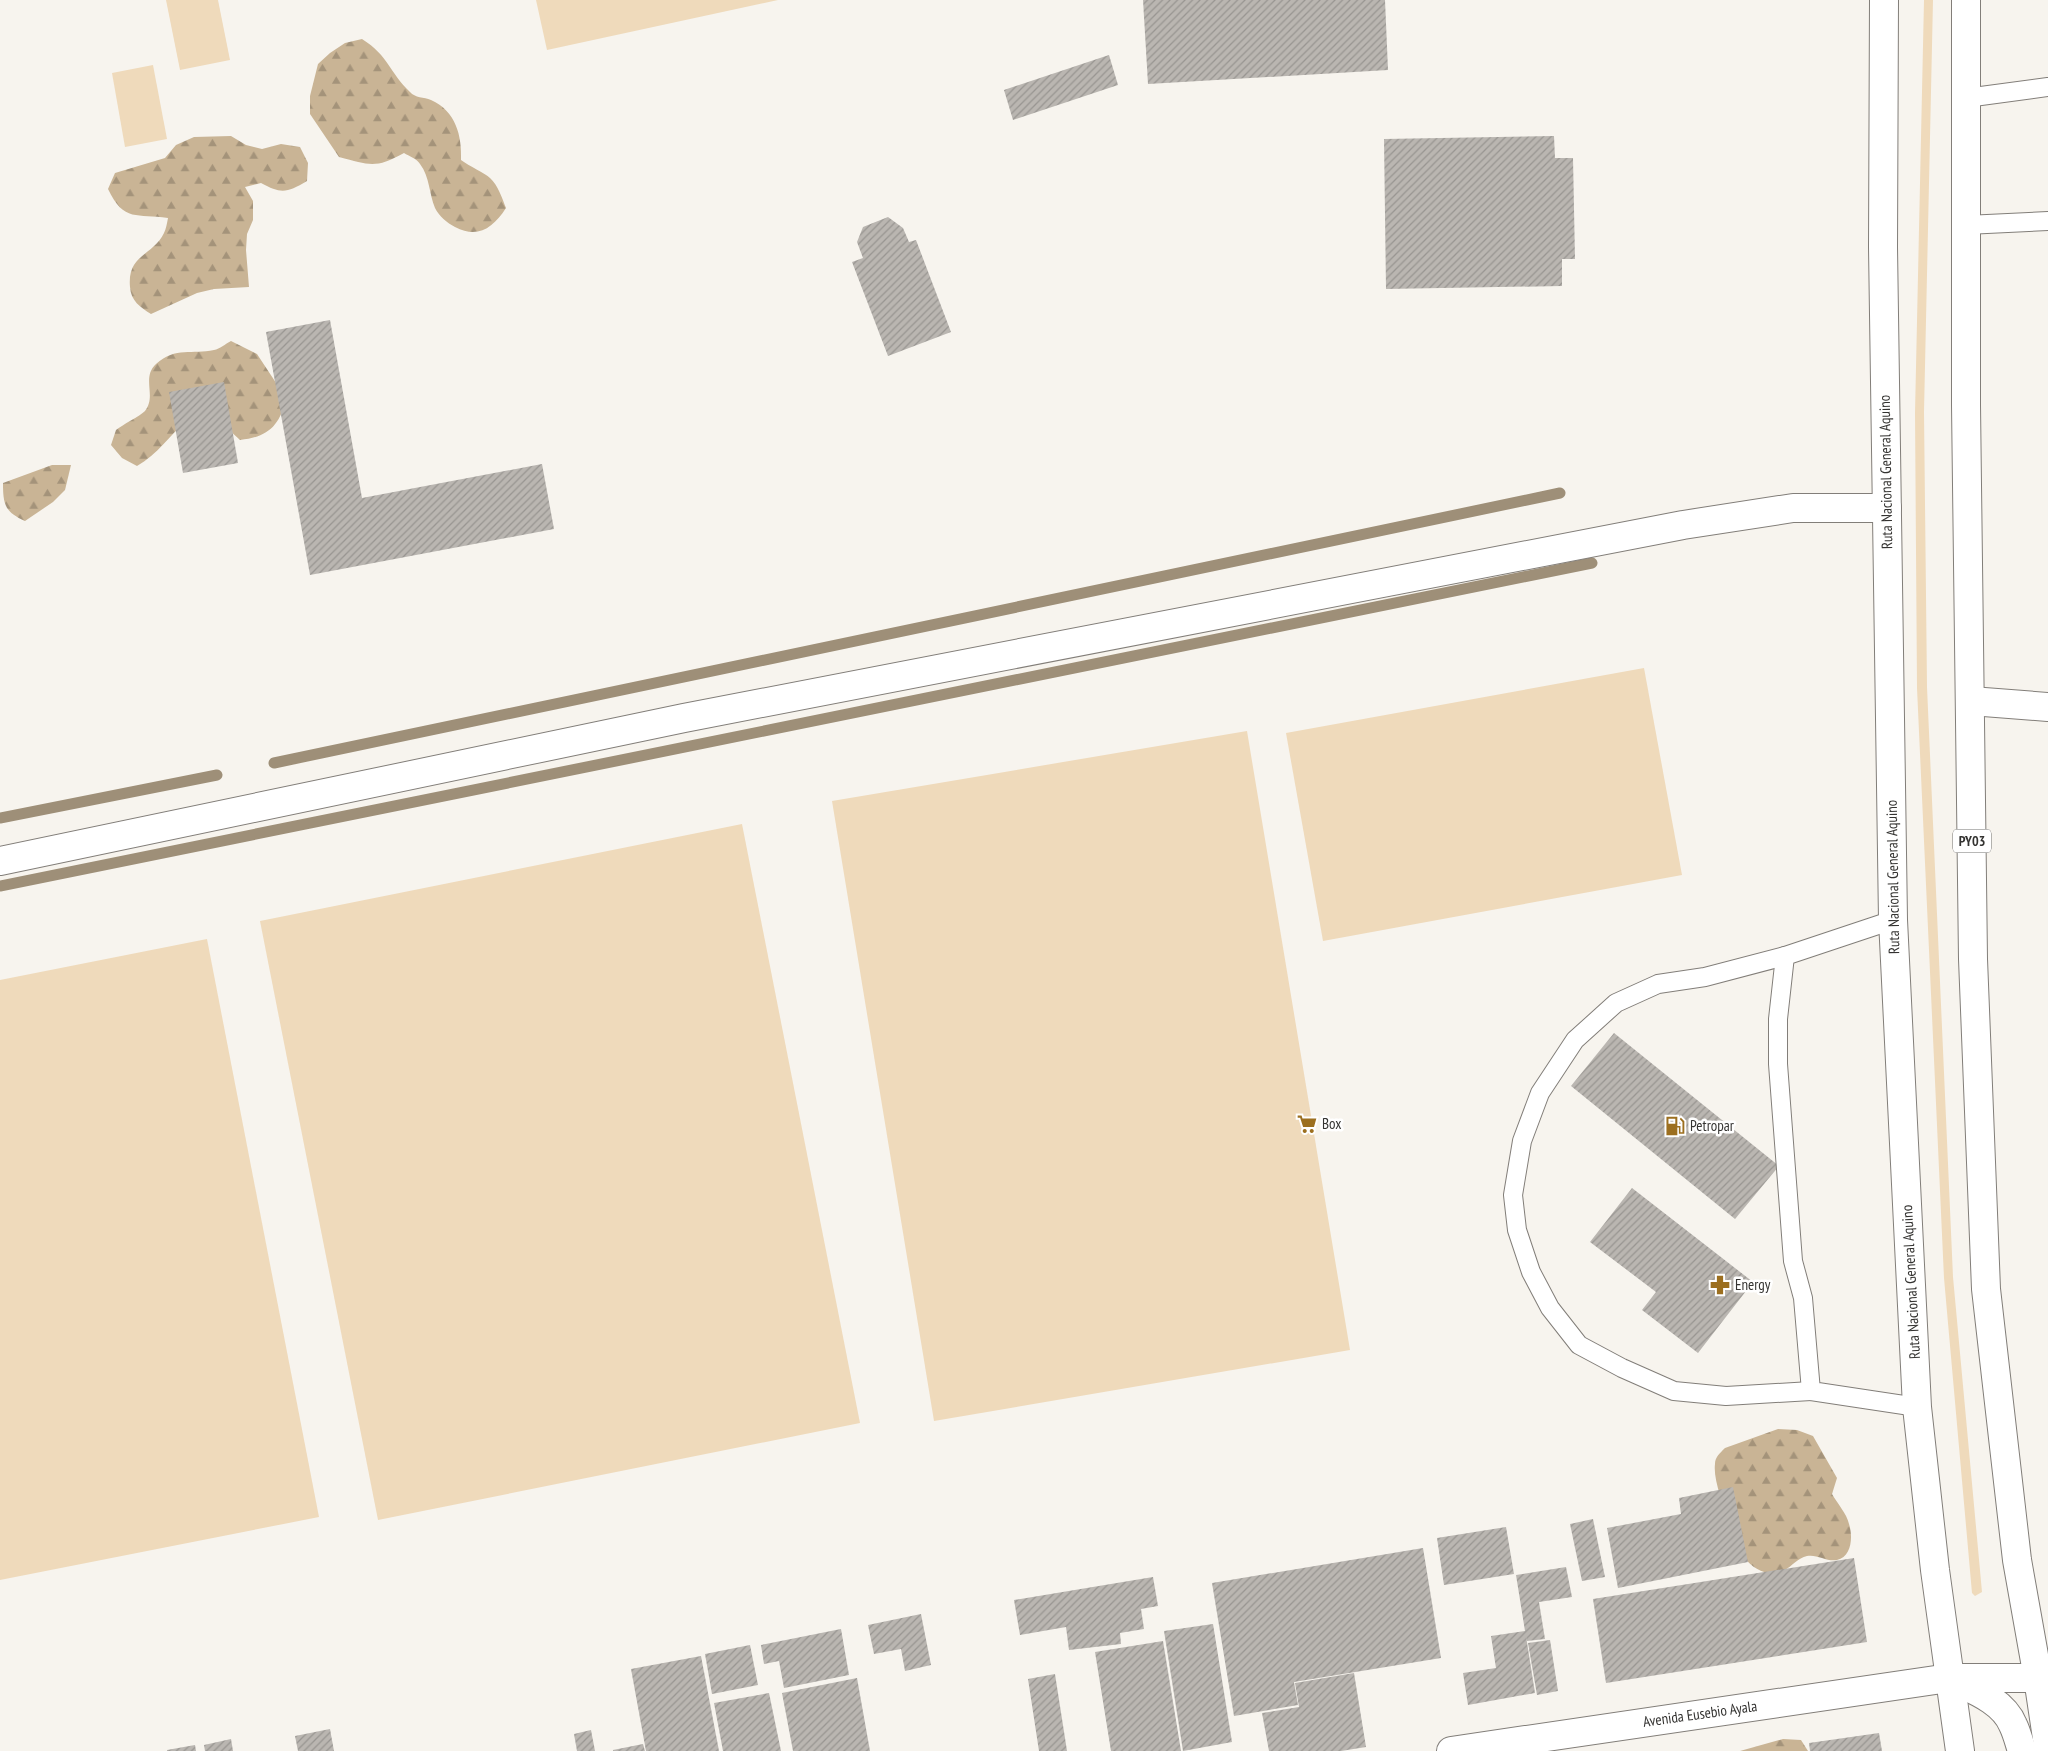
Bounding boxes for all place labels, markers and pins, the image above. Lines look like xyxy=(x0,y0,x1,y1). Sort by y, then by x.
supermarket icon: Box xyxy=(1296,1113,1318,1135)
place label: Box xyxy=(1322,1114,1341,1133)
fuel station icon: Petropar xyxy=(1664,1115,1686,1137)
place label: Petropar xyxy=(1690,1116,1735,1135)
pharmacy icon: Energy xyxy=(1709,1274,1731,1296)
place label: Energy xyxy=(1735,1275,1771,1294)

